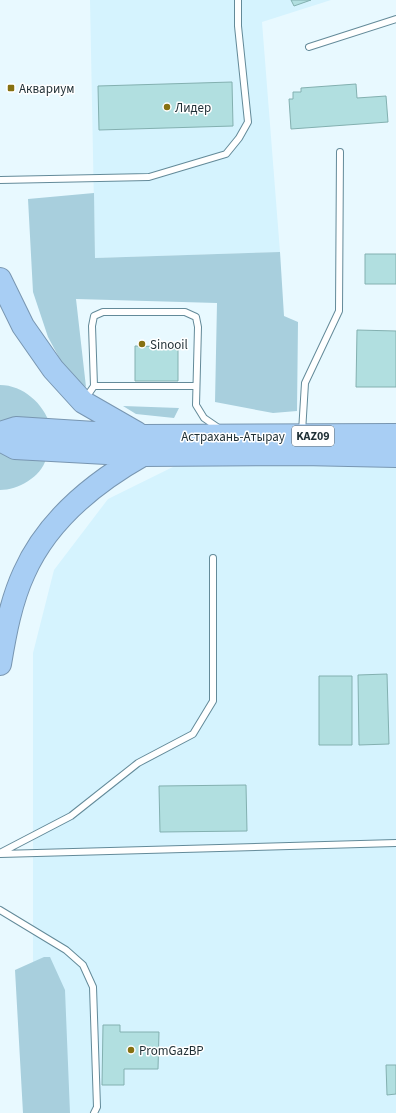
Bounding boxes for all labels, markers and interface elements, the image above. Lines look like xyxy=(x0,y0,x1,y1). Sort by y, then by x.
place label: Аквариум xyxy=(19,80,75,98)
marker: Аквариум xyxy=(6,83,16,93)
place label: Лидер xyxy=(175,99,211,117)
marker: Лидер xyxy=(162,102,172,112)
place label: Sinooil xyxy=(150,336,188,354)
marker: Sinooil xyxy=(137,339,147,349)
road number: KAZ09 xyxy=(292,426,334,446)
street label: Астрахань-Атырау xyxy=(181,428,285,446)
place label: PromGazBP xyxy=(139,1042,204,1060)
marker: PromGazBP xyxy=(126,1045,136,1055)

